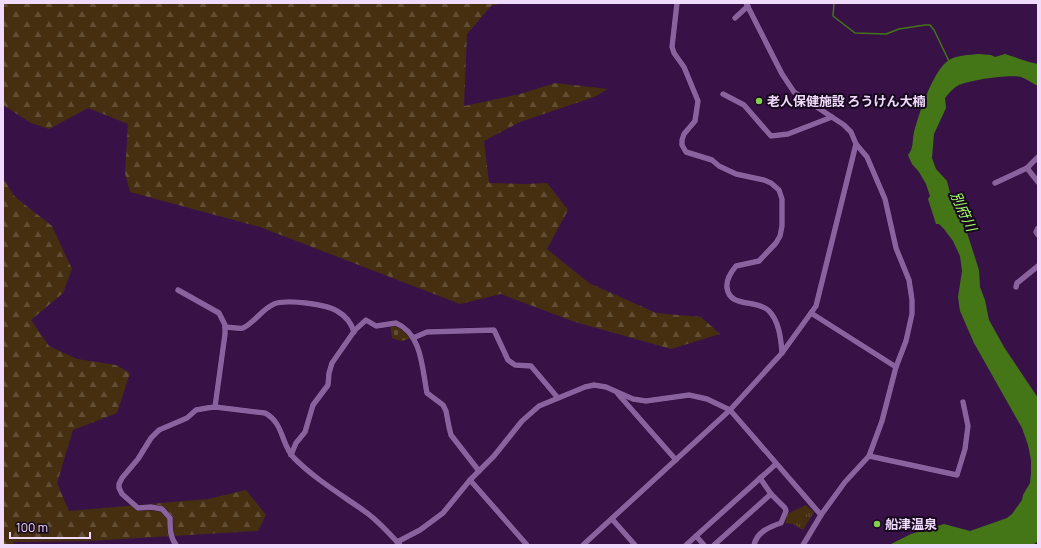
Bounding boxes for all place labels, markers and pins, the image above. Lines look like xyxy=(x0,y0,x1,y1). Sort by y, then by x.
place label: 老人保健施設 ろうけん大楠 xyxy=(767,92,926,110)
marker: 老人保健施設 ろうけん大楠 xyxy=(754,96,764,106)
place label: 船津温泉 xyxy=(885,515,937,533)
marker: 船津温泉 xyxy=(872,519,882,529)

